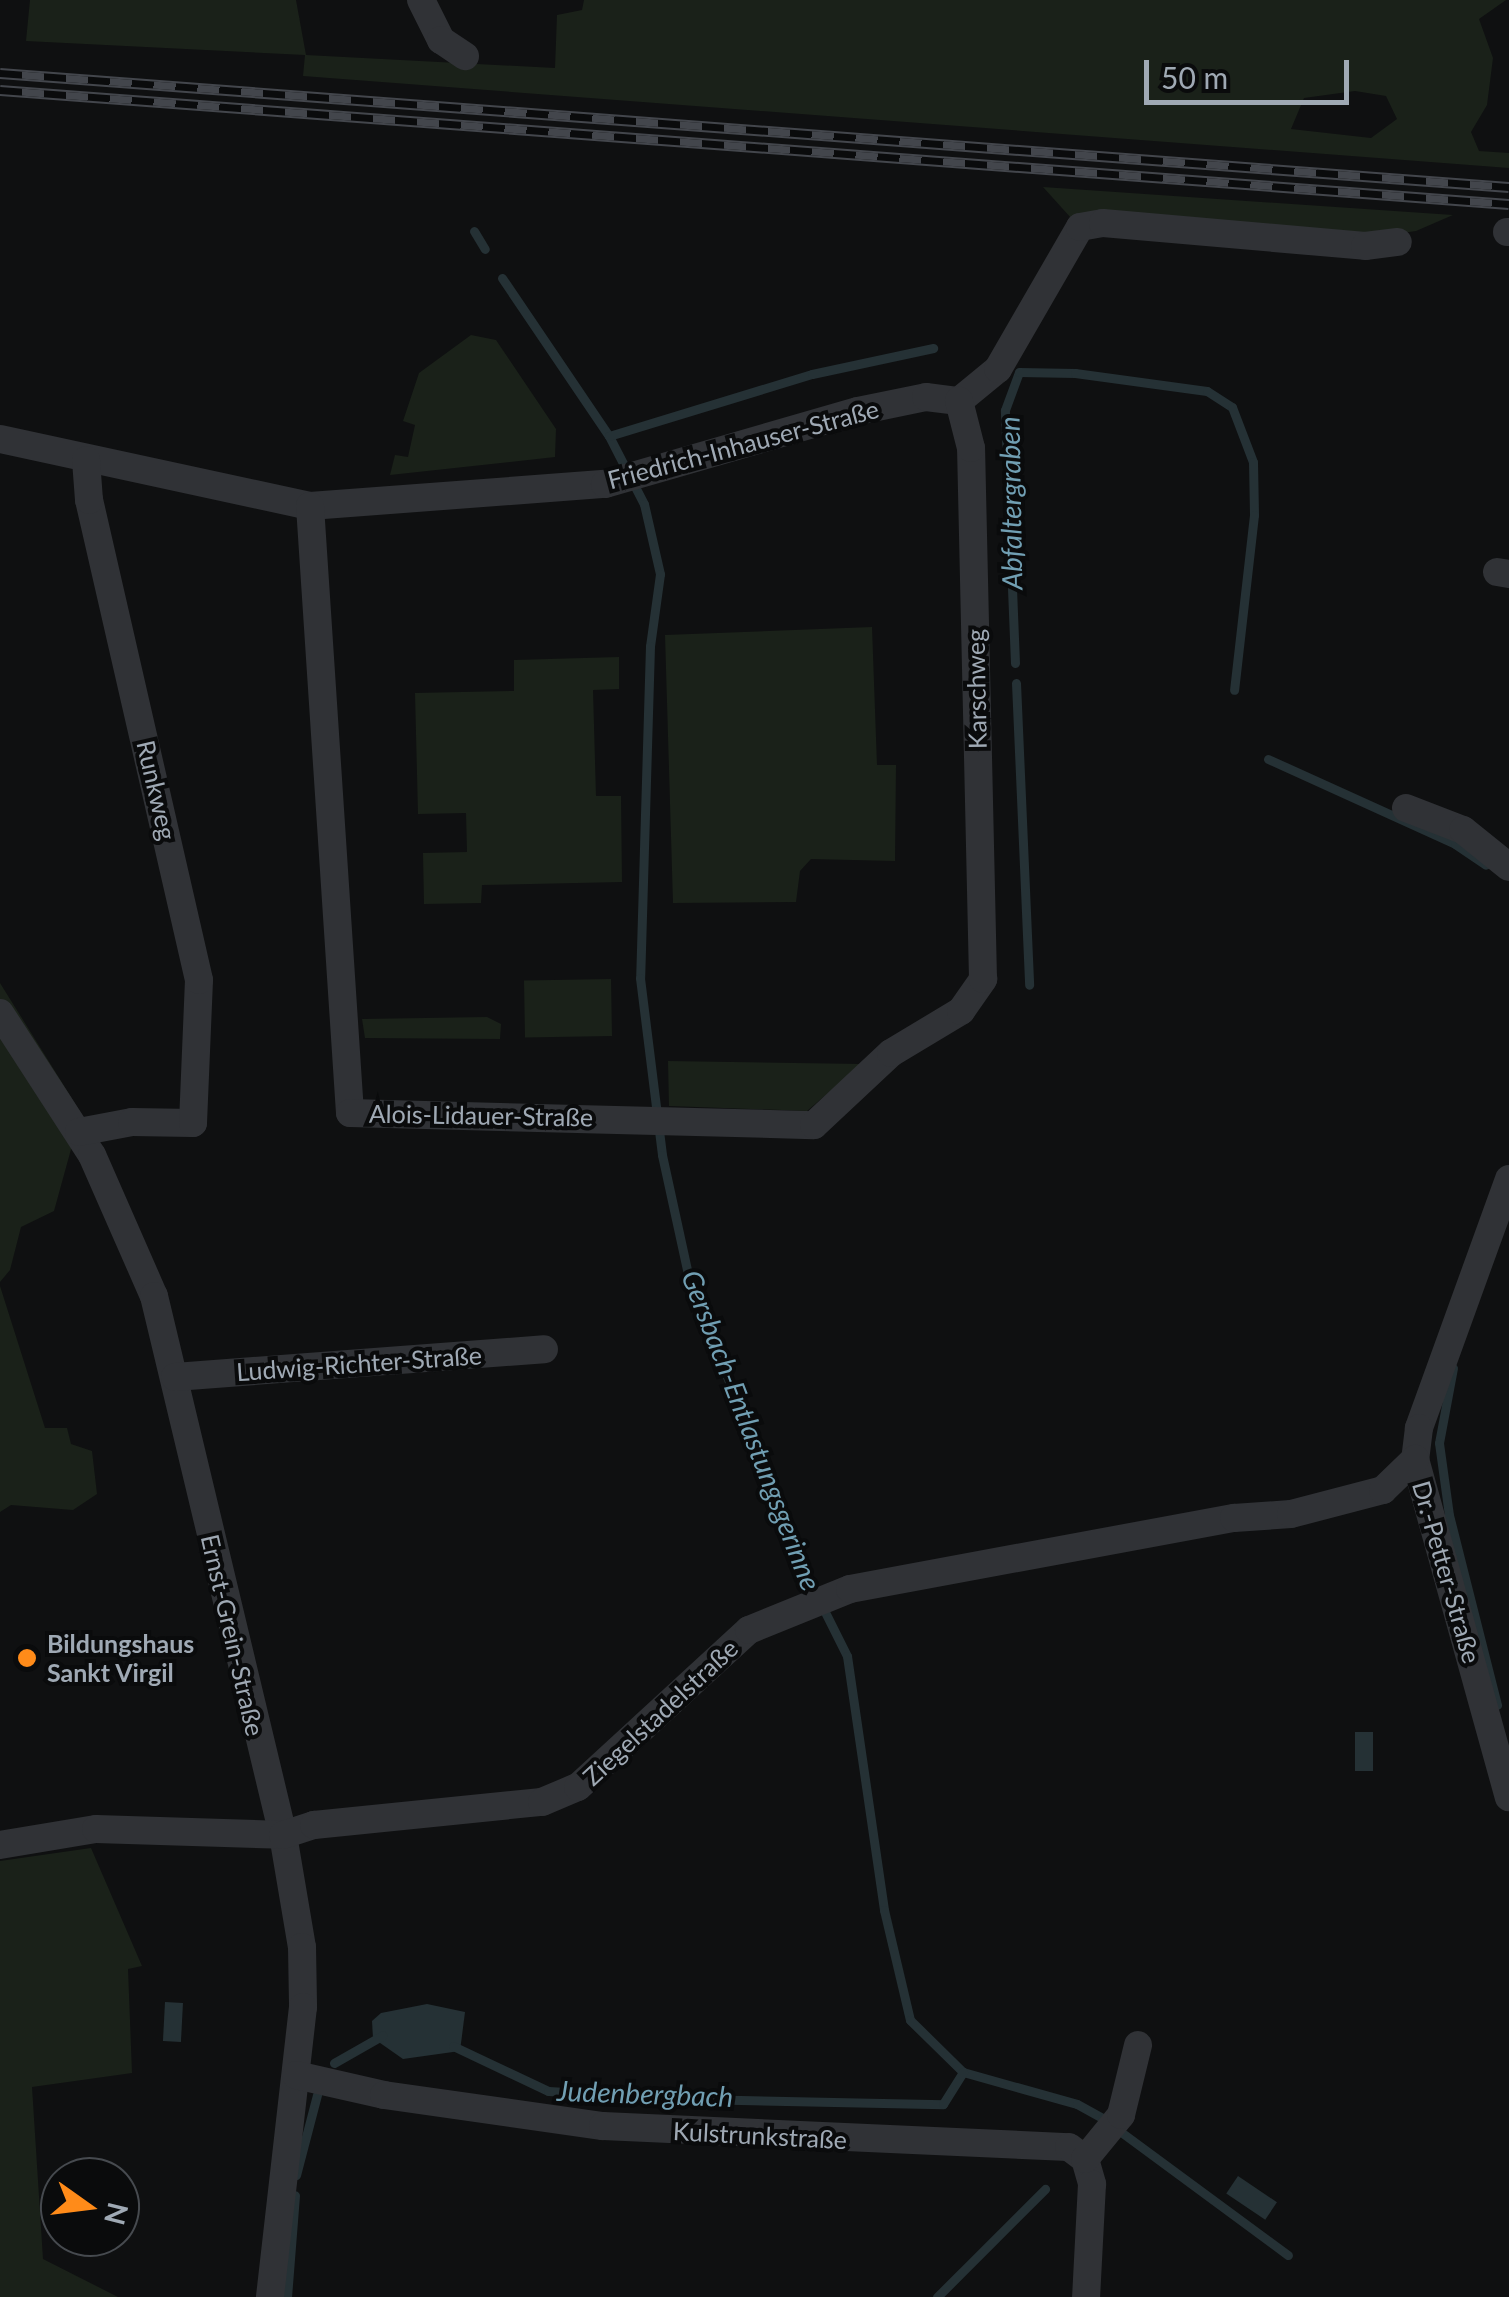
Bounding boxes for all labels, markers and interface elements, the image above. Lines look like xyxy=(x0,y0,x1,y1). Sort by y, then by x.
scale bar xyxy=(1149,40,1354,102)
text: 50 m xyxy=(1161,59,1228,95)
street label: Friedrich-Inhauser-Straße xyxy=(604,393,882,495)
water label: Abfaltergraben xyxy=(992,416,1028,590)
street label: Karschweg xyxy=(960,629,992,749)
street label: Runkweg xyxy=(131,737,183,843)
street label: Alois-Lidauer-Straße xyxy=(369,1098,593,1132)
water label: Gersbach-Entlastungsgerinne xyxy=(675,1265,829,1595)
street label: Ludwig-Richter-Straße xyxy=(235,1339,483,1387)
street label: Dr.-Petter-Straße xyxy=(1407,1477,1487,1667)
street label: Ernst-Grein-Straße xyxy=(195,1531,271,1739)
place label: Bildungshaus Sankt Virgil xyxy=(47,1629,194,1688)
street label: Ziegelstadelstraße xyxy=(577,1633,743,1791)
marker: Bildungshaus Sankt Virgil xyxy=(16,1647,38,1669)
water label: Judenbergbach xyxy=(556,2073,734,2113)
street label: Kulstrunkstraße xyxy=(672,2115,848,2155)
north arrow xyxy=(40,2157,140,2257)
text: N xyxy=(98,2199,136,2228)

